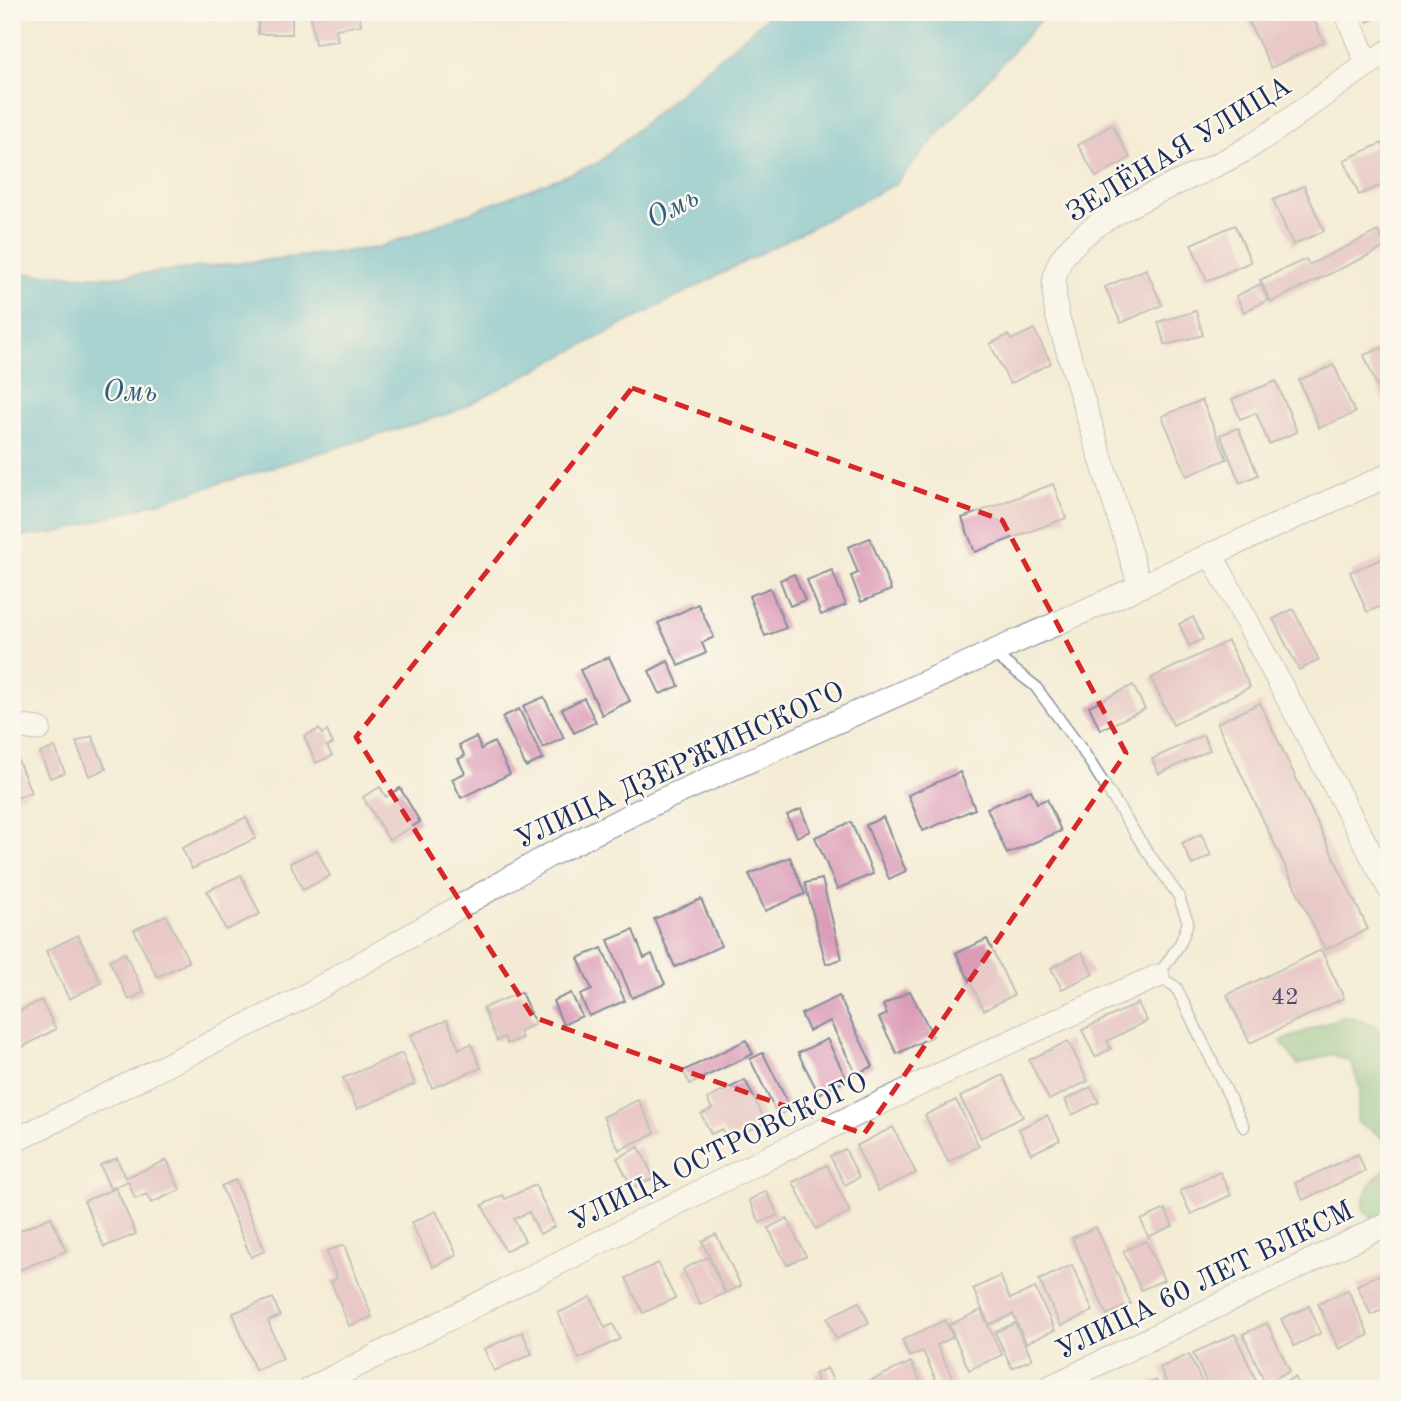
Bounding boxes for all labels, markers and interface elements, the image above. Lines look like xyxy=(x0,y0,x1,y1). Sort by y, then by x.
street label: ЗЕЛЁНАЯ УЛИЦА xyxy=(1060,69,1297,229)
water label: Омь xyxy=(642,183,704,235)
water label: Омь xyxy=(102,378,158,408)
street label: УЛИЦА ДЗЕРЖИНСКОГО xyxy=(512,678,849,855)
house number: 42 xyxy=(1271,986,1299,1010)
street label: УЛИЦА ОСТРОВСКОГО xyxy=(566,1068,872,1237)
street label: УЛИЦА 60 ЛЕТ ВЛКСМ xyxy=(1052,1197,1358,1366)

